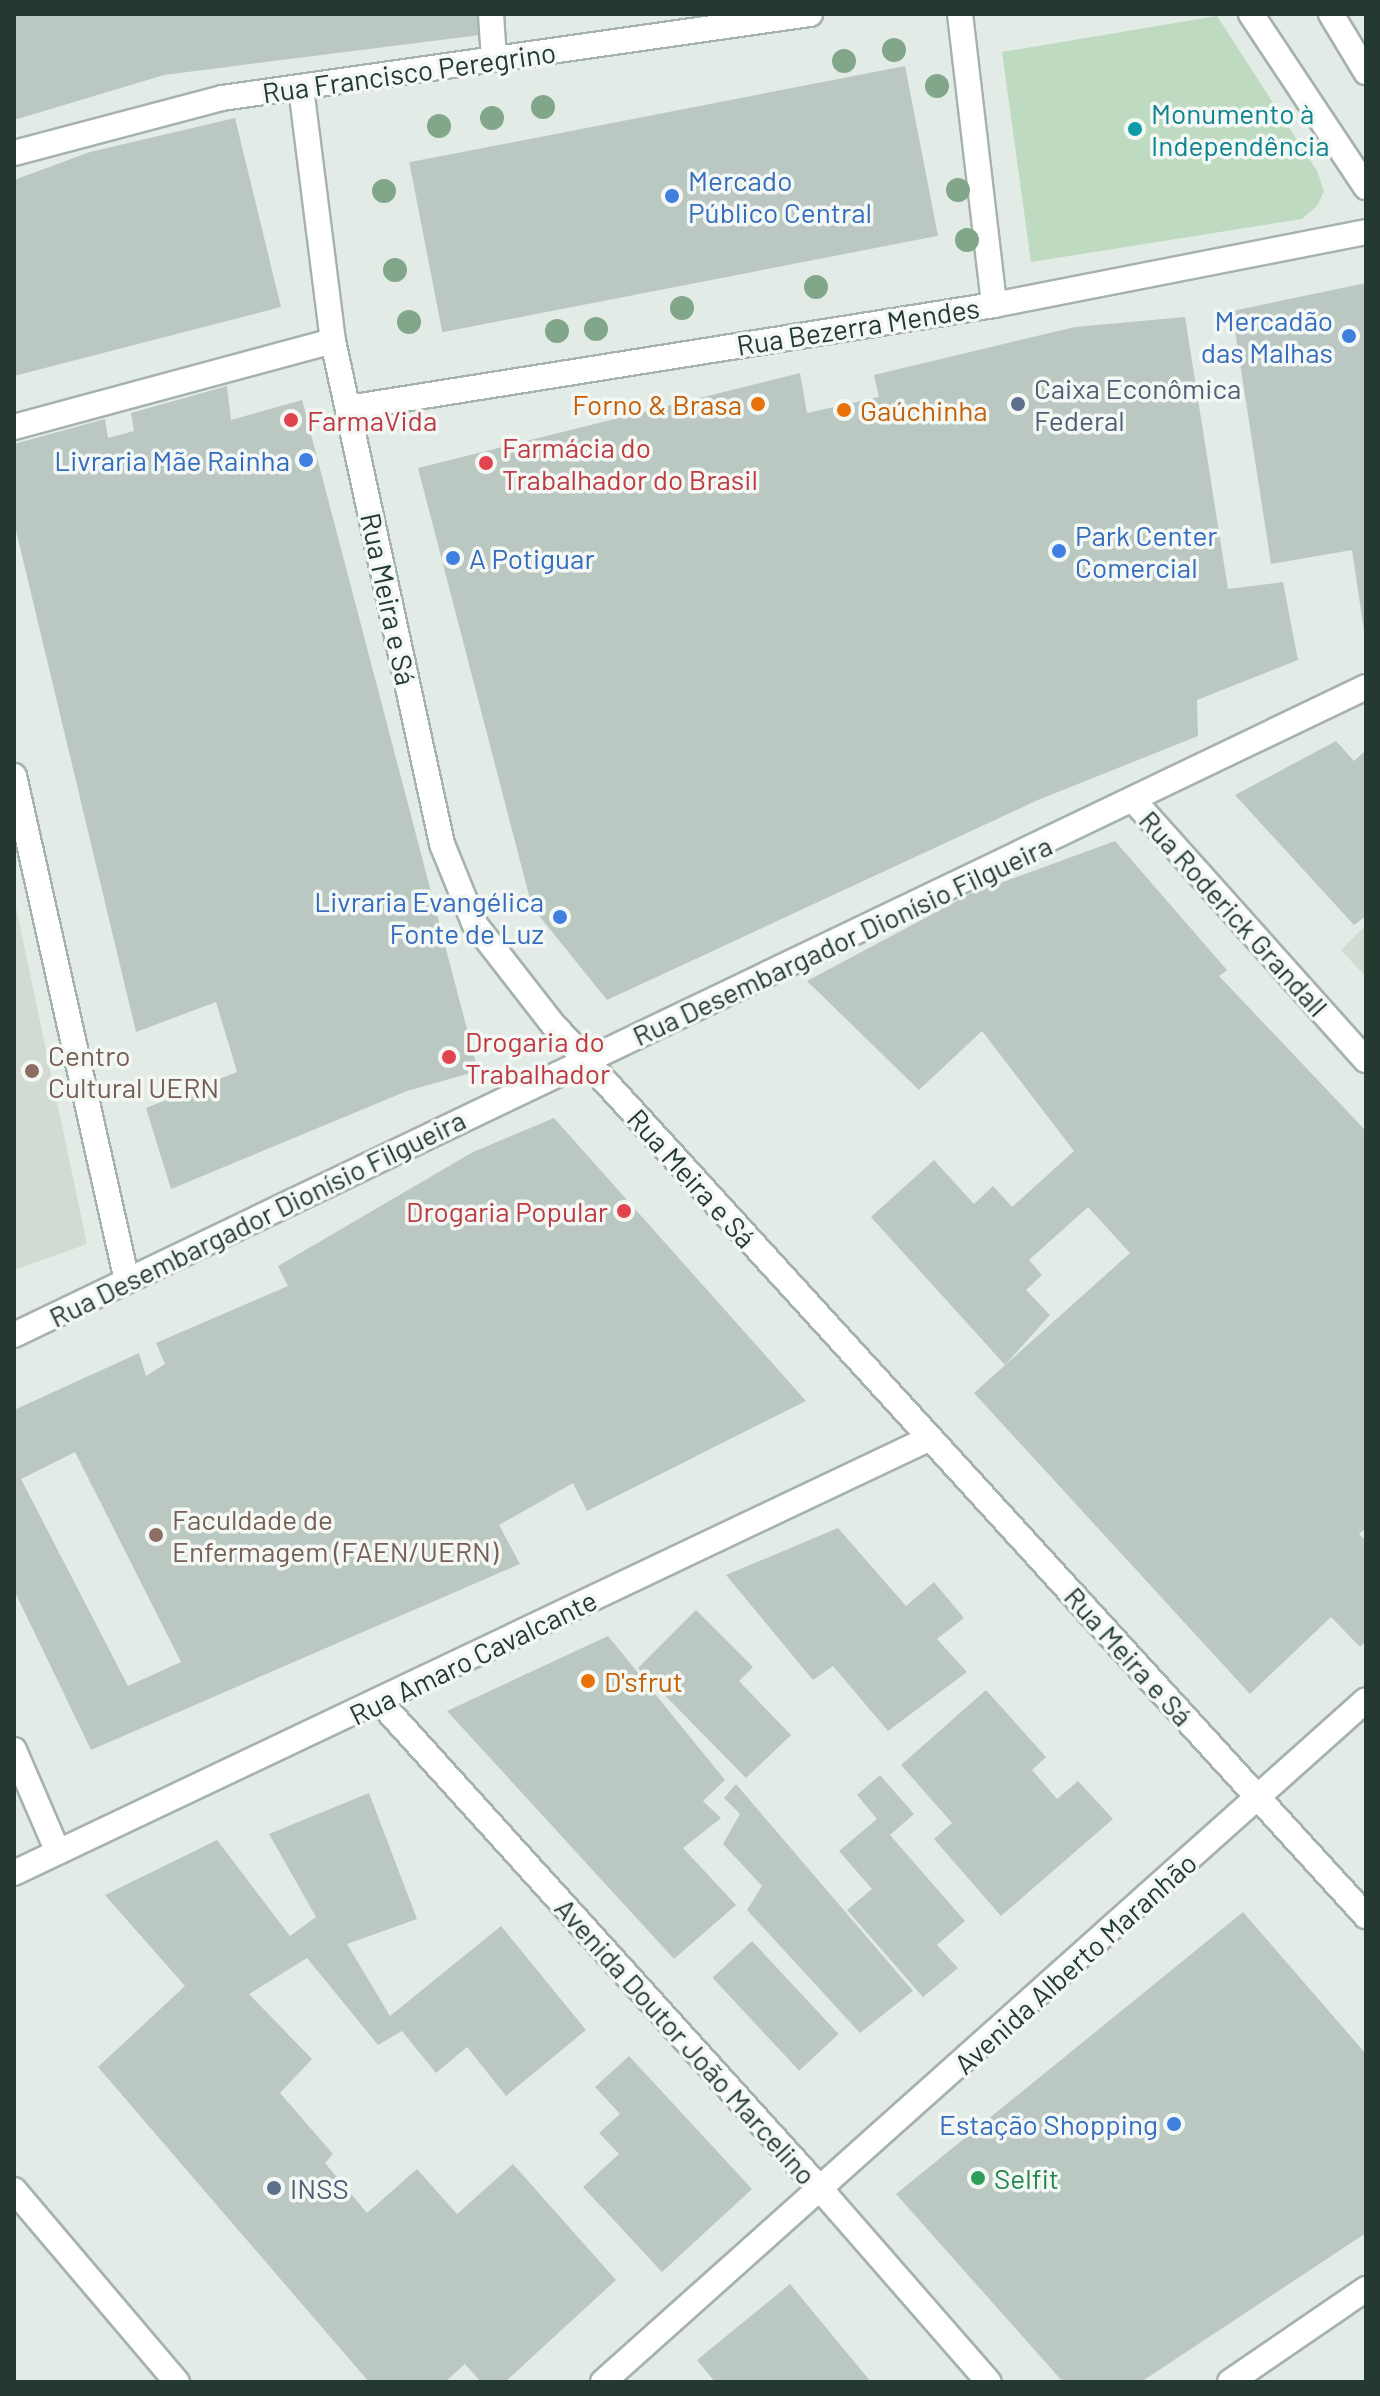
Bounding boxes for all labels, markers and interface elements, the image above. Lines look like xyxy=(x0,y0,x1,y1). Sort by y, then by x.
street label: Rua Francisco Peregrino xyxy=(260,35,558,109)
place label: Monumento à Independência xyxy=(1151,96,1330,162)
marker: Monumento à Independência xyxy=(1126,120,1144,138)
place label: Mercado Público Central xyxy=(688,163,872,229)
marker: Mercado Público Central xyxy=(663,187,681,205)
street label: Rua Bezerra Mendes xyxy=(734,290,982,362)
place label: Mercadão das Malhas xyxy=(1201,303,1333,369)
marker: Mercadão das Malhas xyxy=(1340,327,1358,345)
place label: Caixa Econômica Federal xyxy=(1034,371,1241,437)
place label: Forno & Brasa xyxy=(572,387,742,421)
place label: Gaúchinha xyxy=(860,393,988,427)
marker: Forno & Brasa xyxy=(749,395,767,413)
marker: Caixa Econômica Federal xyxy=(1009,395,1027,413)
marker: Gaúchinha xyxy=(835,401,853,419)
place label: FarmaVida xyxy=(307,403,437,437)
marker: FarmaVida xyxy=(282,411,300,429)
place label: Farmácia do Trabalhador do Brasil xyxy=(502,430,758,496)
place label: Livraria Mãe Rainha xyxy=(54,443,290,477)
marker: Livraria Mãe Rainha xyxy=(297,451,315,469)
marker: Farmácia do Trabalhador do Brasil xyxy=(477,454,495,472)
street label: Rua Meira e Sá xyxy=(354,510,424,688)
place label: Park Center Comercial xyxy=(1075,518,1217,584)
place label: A Potiguar xyxy=(469,541,595,575)
marker: Park Center Comercial xyxy=(1050,542,1068,560)
marker: A Potiguar xyxy=(444,549,462,567)
street label: Rua Roderick Grandall xyxy=(1133,803,1335,1023)
street label: Rua Desembargador Dionísio Filgueira xyxy=(627,828,1057,1052)
place label: Livraria Evangélica Fonte de Luz xyxy=(314,884,544,950)
marker: Livraria Evangélica Fonte de Luz xyxy=(551,908,569,926)
place label: Drogaria do Trabalhador xyxy=(465,1024,610,1090)
place label: Centro Cultural UERN xyxy=(48,1038,219,1104)
marker: Drogaria do Trabalhador xyxy=(440,1048,458,1066)
marker: Centro Cultural UERN xyxy=(23,1062,41,1080)
street label: Rua Desembargador Dionísio Filgueira xyxy=(43,1102,471,1334)
street label: Rua Meira e Sá xyxy=(621,1102,763,1254)
place label: Drogaria Popular xyxy=(406,1194,608,1228)
marker: Drogaria Popular xyxy=(615,1202,633,1220)
place label: Faculdade de Enfermagem (FAEN/UERN) xyxy=(172,1502,498,1568)
marker: Faculdade de Enfermagem (FAEN/UERN) xyxy=(147,1526,165,1544)
street label: Rua Meira e Sá xyxy=(1058,1580,1200,1732)
street label: Rua Amaro Cavalcante xyxy=(344,1583,602,1731)
place label: D'sfrut xyxy=(604,1664,683,1698)
marker: D'sfrut xyxy=(579,1672,597,1690)
street label: Avenida Alberto Maranhão xyxy=(947,1845,1203,2081)
street label: Avenida Doutor João Marcelino xyxy=(549,1891,823,2191)
place label: Estação Shopping xyxy=(939,2107,1158,2141)
marker: Estação Shopping xyxy=(1165,2115,1183,2133)
place label: Selfit xyxy=(994,2161,1059,2195)
marker: Selfit xyxy=(969,2169,987,2187)
place label: INSS xyxy=(290,2171,349,2205)
marker: INSS xyxy=(265,2179,283,2197)

